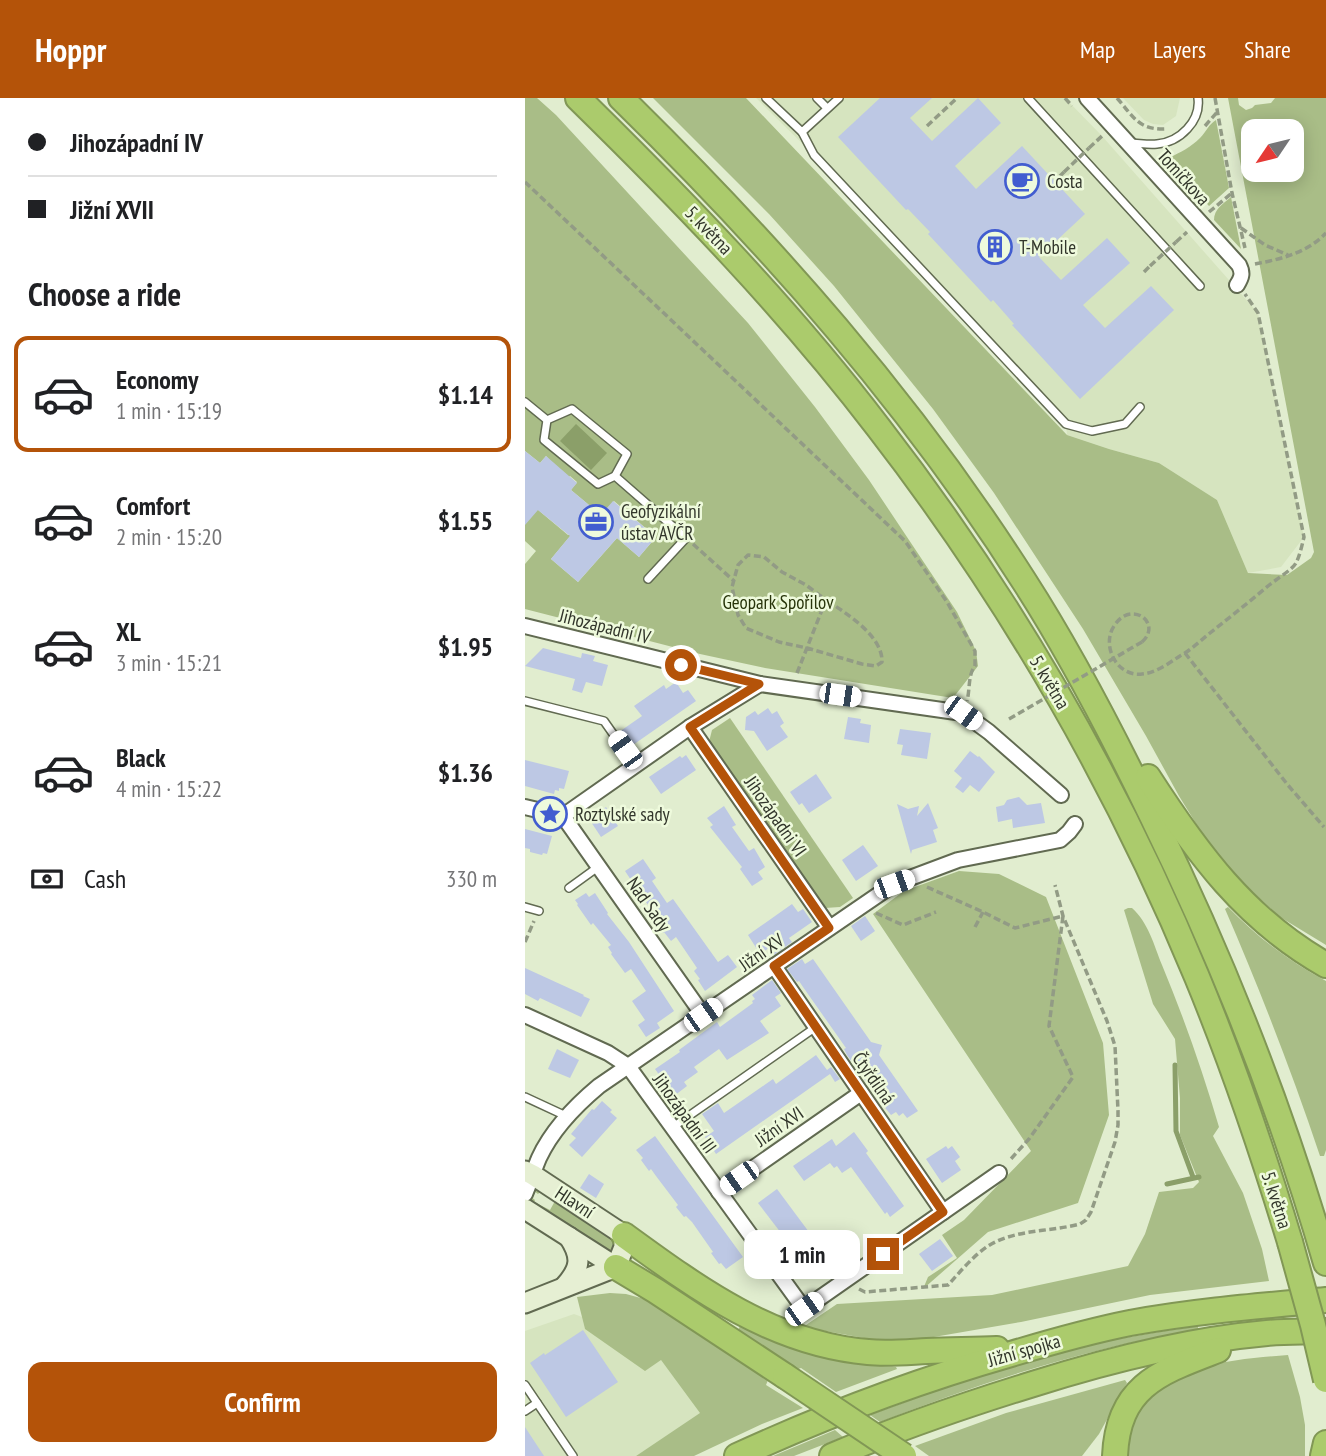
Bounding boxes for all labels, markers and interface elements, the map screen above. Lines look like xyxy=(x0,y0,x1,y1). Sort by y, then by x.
text: Hoppr xyxy=(35,28,106,71)
text: Map xyxy=(1080,34,1115,65)
text: Layers xyxy=(1153,34,1206,65)
text: Share xyxy=(1244,34,1291,65)
north arrow xyxy=(1241,119,1304,182)
map controls xyxy=(1241,119,1304,182)
text: Jihozápadní IV xyxy=(70,126,203,159)
street label: Tomíčkova xyxy=(1152,144,1216,210)
cafe icon: Costa xyxy=(1003,162,1041,200)
place label: Costa xyxy=(1047,169,1083,193)
text: Jižní XVII xyxy=(70,193,154,226)
street label: 5. května xyxy=(680,201,738,259)
building icon: T-Mobile xyxy=(976,228,1014,266)
place label: T-Mobile xyxy=(1019,235,1076,259)
text: Choose a ride xyxy=(28,273,181,315)
icon: car xyxy=(32,363,95,426)
text: Economy xyxy=(116,363,198,396)
text: $1.14 xyxy=(438,378,493,411)
text: 1 min · 15:19 xyxy=(116,396,222,425)
icon: car xyxy=(32,489,95,552)
text: Comfort xyxy=(116,489,190,522)
place label: Geofyzikální ústav AVČR xyxy=(621,499,701,545)
office icon: Geofyzikální ústav AVČR xyxy=(577,503,615,541)
text: $1.55 xyxy=(438,504,493,537)
text: 2 min · 15:20 xyxy=(116,522,222,551)
park label: Geopark Spořilov xyxy=(722,590,834,614)
street label: Jihozápadní IV xyxy=(556,603,653,649)
icon: car xyxy=(32,615,95,678)
text: XL xyxy=(116,615,141,648)
text: $1.95 xyxy=(438,630,493,663)
text: 3 min · 15:21 xyxy=(116,648,222,677)
route start xyxy=(665,649,697,681)
street label: 5. května xyxy=(1025,651,1075,713)
car xyxy=(818,682,863,708)
car xyxy=(940,692,987,734)
car xyxy=(605,727,646,773)
icon: car xyxy=(32,741,95,804)
text: Black xyxy=(116,741,166,774)
text: $1.36 xyxy=(438,756,493,789)
street label: Jihozápadni VI xyxy=(739,770,812,861)
text: 4 min · 15:22 xyxy=(116,774,222,803)
place icon: Roztylské sady xyxy=(531,795,569,833)
place label: Roztylské sady xyxy=(575,802,671,826)
icon: cash xyxy=(28,860,66,898)
text: Cash xyxy=(84,862,126,895)
text: 330 m xyxy=(446,864,497,893)
car xyxy=(871,867,918,901)
street label: Nad Sady xyxy=(622,872,677,937)
street label: Jižní XV xyxy=(733,928,788,977)
car xyxy=(680,994,727,1036)
street label: Čtyřdílná xyxy=(847,1047,901,1109)
street label: Jihozápadní III xyxy=(647,1067,722,1158)
street label: Jižní XVI xyxy=(749,1101,808,1152)
car xyxy=(716,1157,763,1199)
street label: 5. května xyxy=(1257,1168,1297,1232)
street label: Hlavní xyxy=(551,1180,599,1224)
callout: 1 min xyxy=(743,1230,859,1278)
route end xyxy=(867,1238,899,1270)
text: 1 min xyxy=(779,1240,825,1269)
car xyxy=(781,1288,828,1330)
street label: Jižní spojka xyxy=(984,1328,1063,1372)
button: Confirm xyxy=(28,1362,497,1442)

